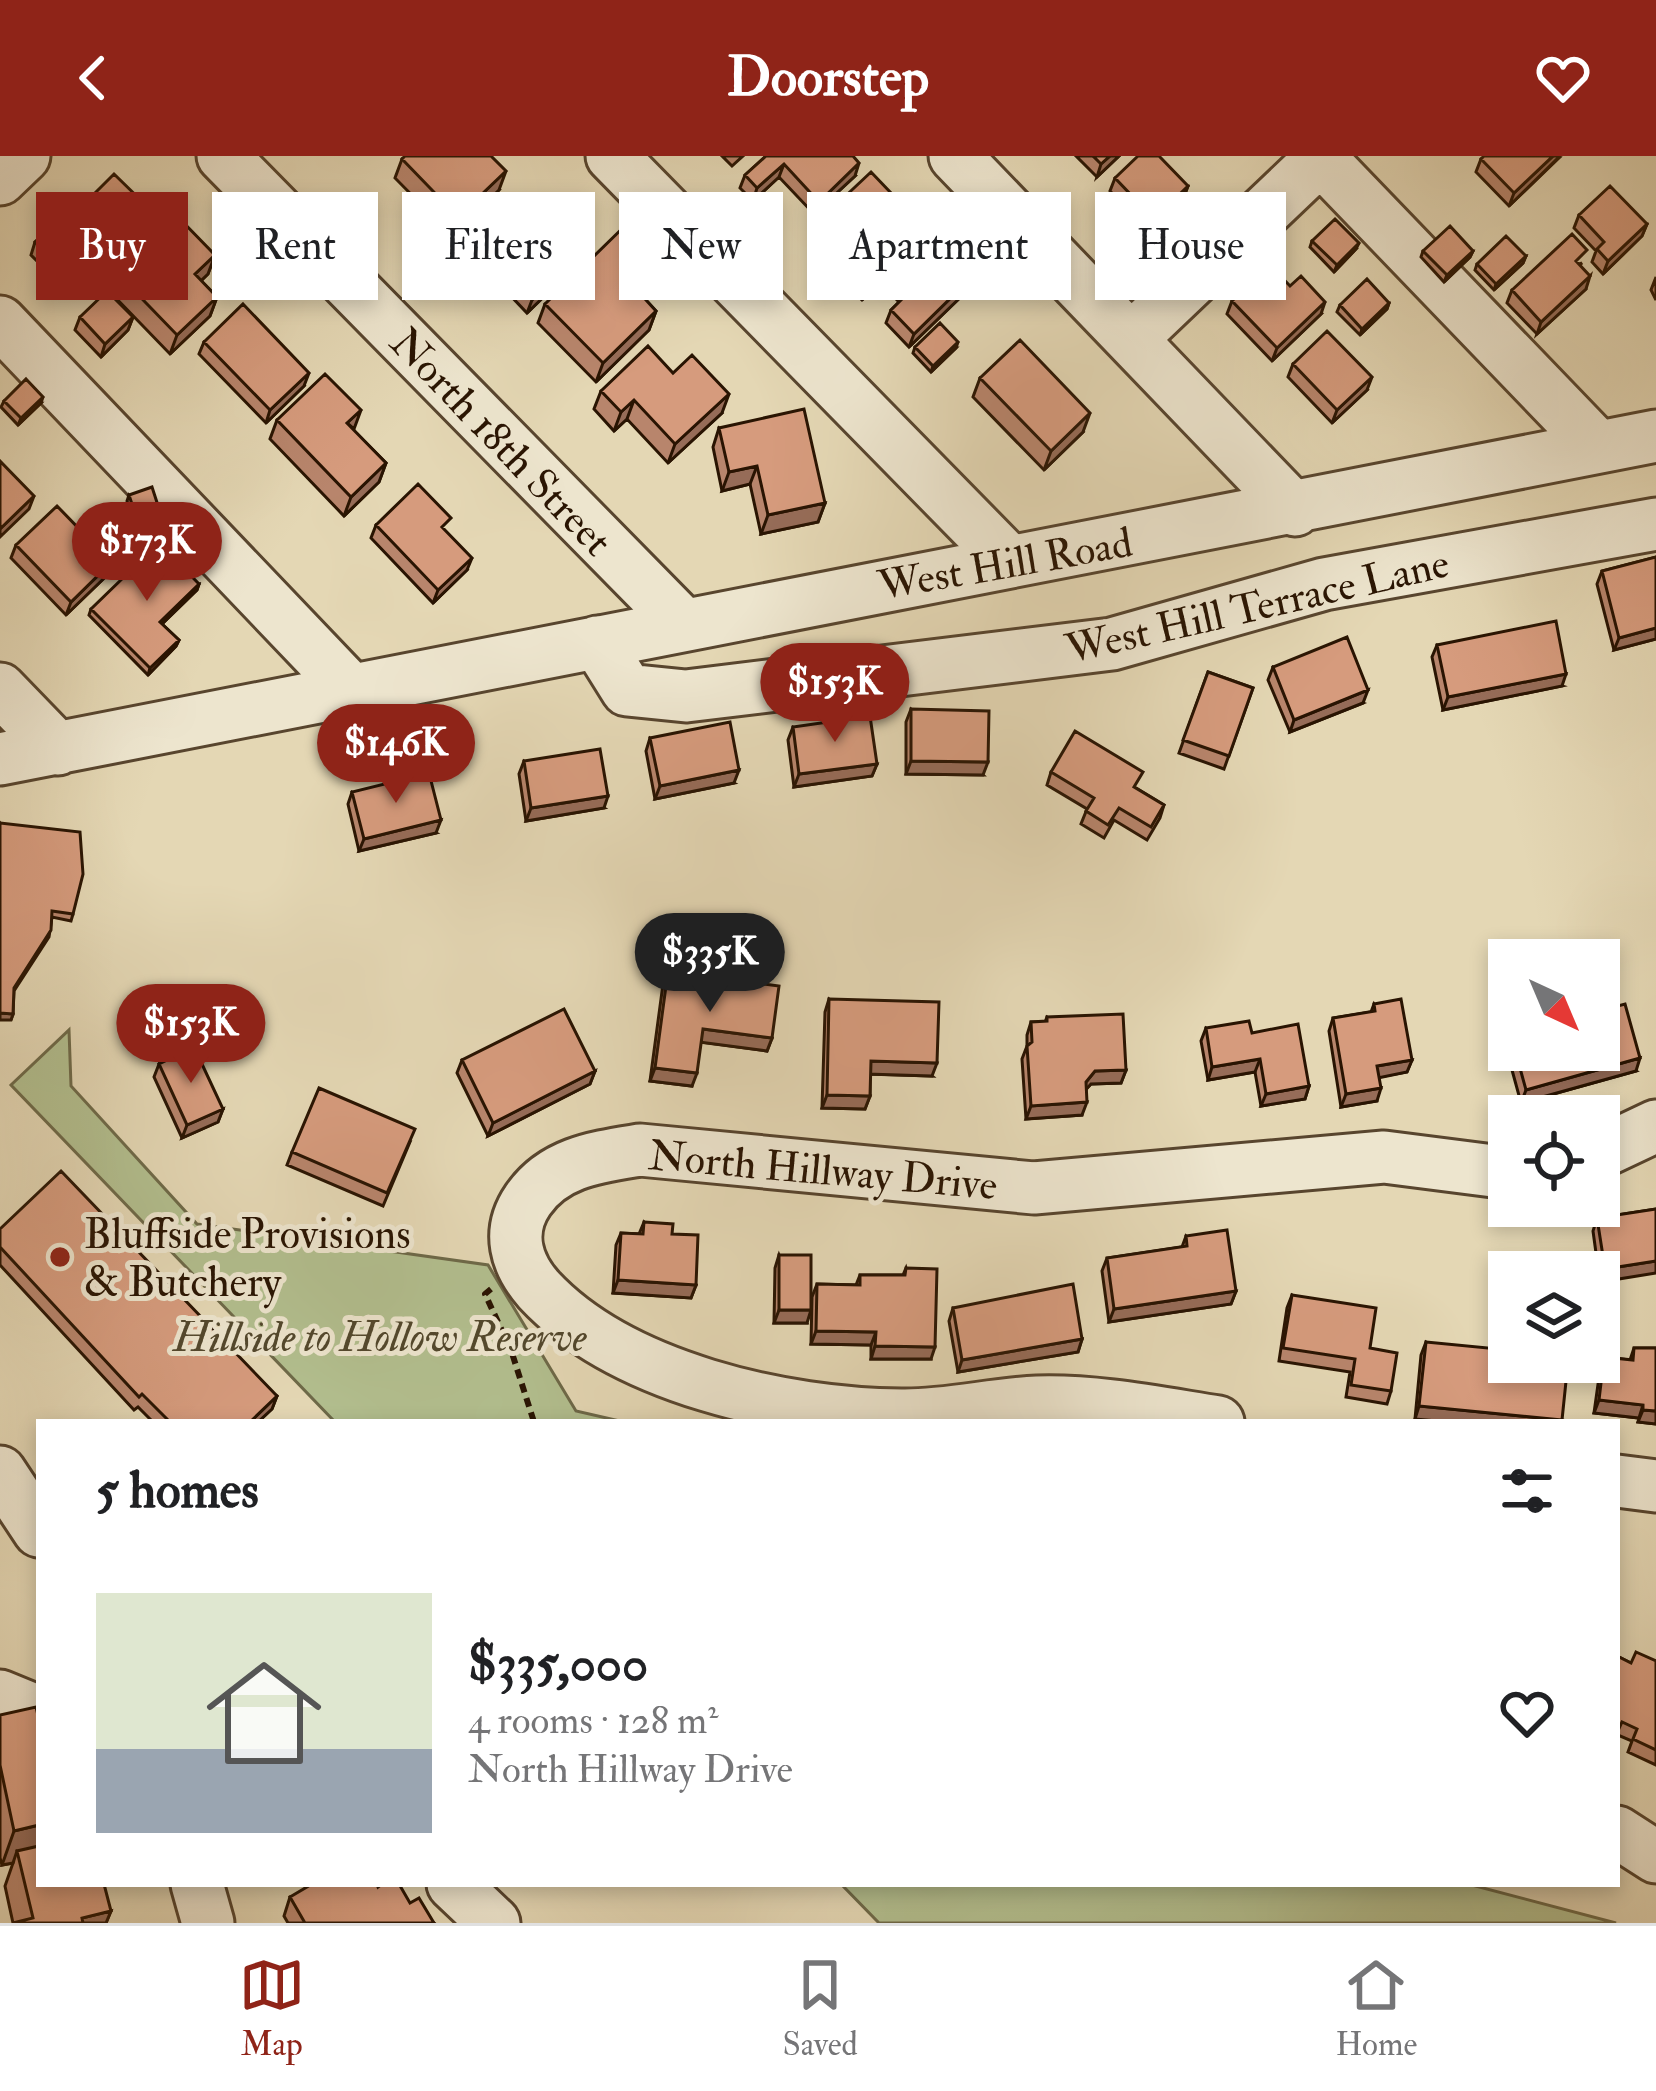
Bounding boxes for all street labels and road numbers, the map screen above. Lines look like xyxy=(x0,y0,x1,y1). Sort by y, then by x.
street label: North 18th Street xyxy=(379,317,623,567)
street label: West Hill Road xyxy=(873,517,1137,613)
street label: West Hill Terrace Lane xyxy=(1060,538,1454,677)
street label: North Hillway Drive xyxy=(646,1130,999,1212)

